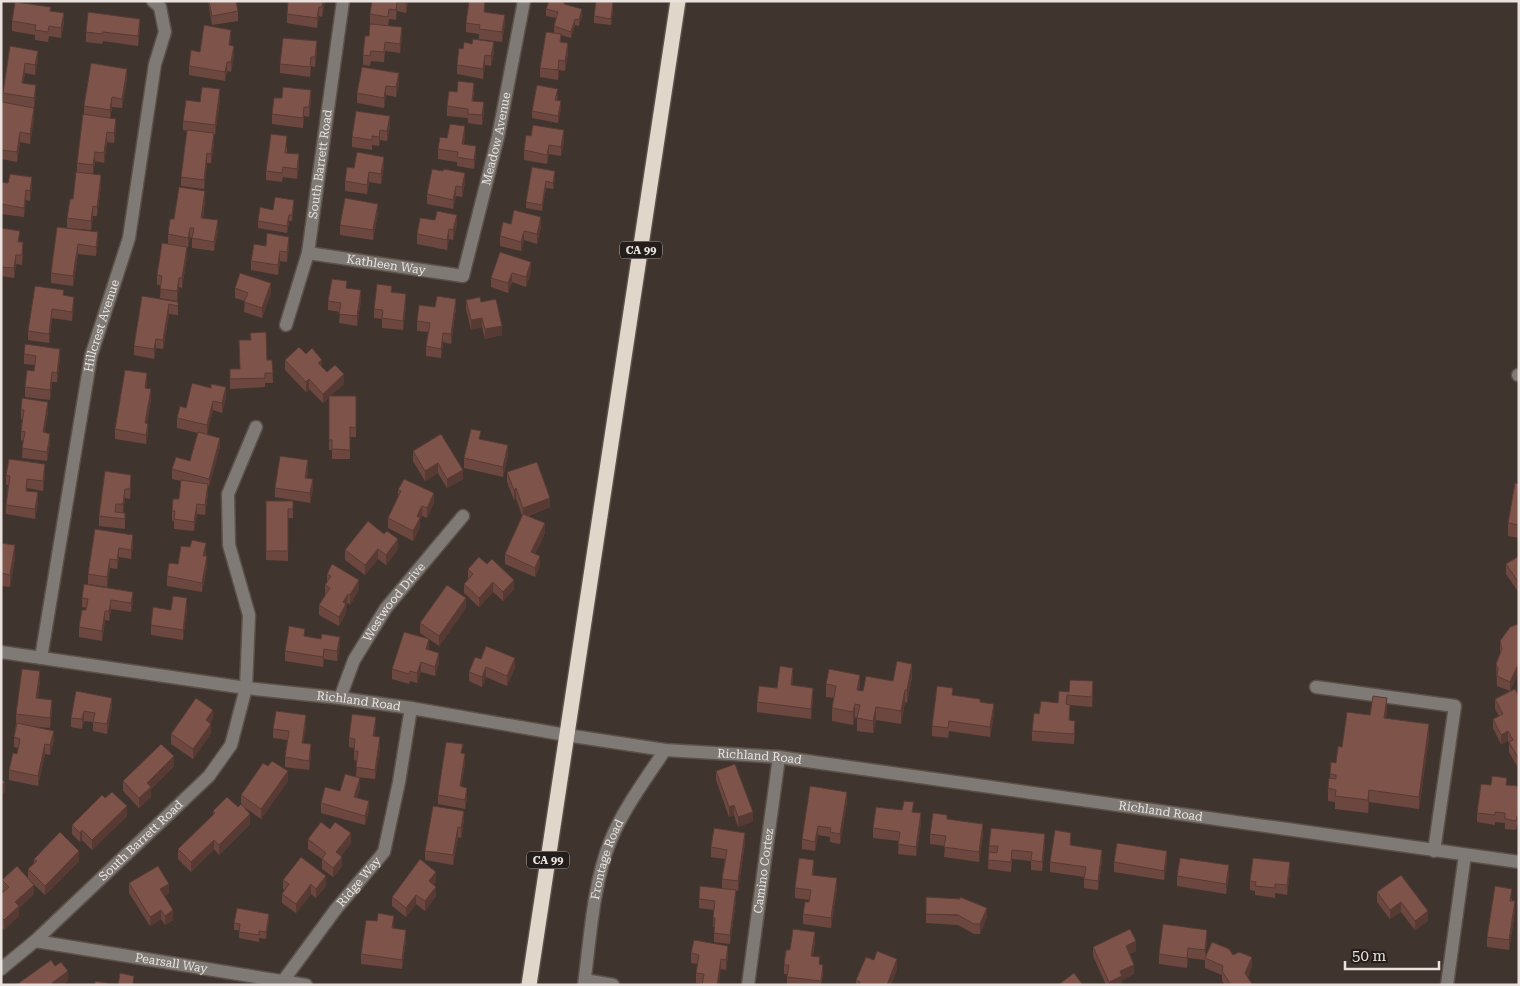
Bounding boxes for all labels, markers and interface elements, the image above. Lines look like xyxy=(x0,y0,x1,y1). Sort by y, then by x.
street label: Meadow Avenue xyxy=(479,91,514,187)
street label: South Barrett Road xyxy=(306,108,335,220)
road number: CA 99 xyxy=(620,242,662,258)
street label: Kathleen Way xyxy=(346,252,428,278)
street label: Hillcrest Avenue xyxy=(81,278,122,373)
street label: Westwood Drive xyxy=(360,559,428,644)
street label: Richland Road xyxy=(316,689,402,714)
street label: Richland Road xyxy=(717,746,803,767)
street label: South Barrett Road xyxy=(96,797,186,884)
street label: Richland Road xyxy=(1118,798,1204,824)
street label: Frontage Road xyxy=(588,817,626,901)
street label: Camino Cortez xyxy=(751,827,776,914)
road number: CA 99 xyxy=(527,852,569,868)
street label: Ridge Way xyxy=(334,853,385,910)
scale bar xyxy=(1345,938,1439,970)
text: 50 m xyxy=(1352,947,1387,965)
street label: Pearsall Way xyxy=(134,950,209,976)

